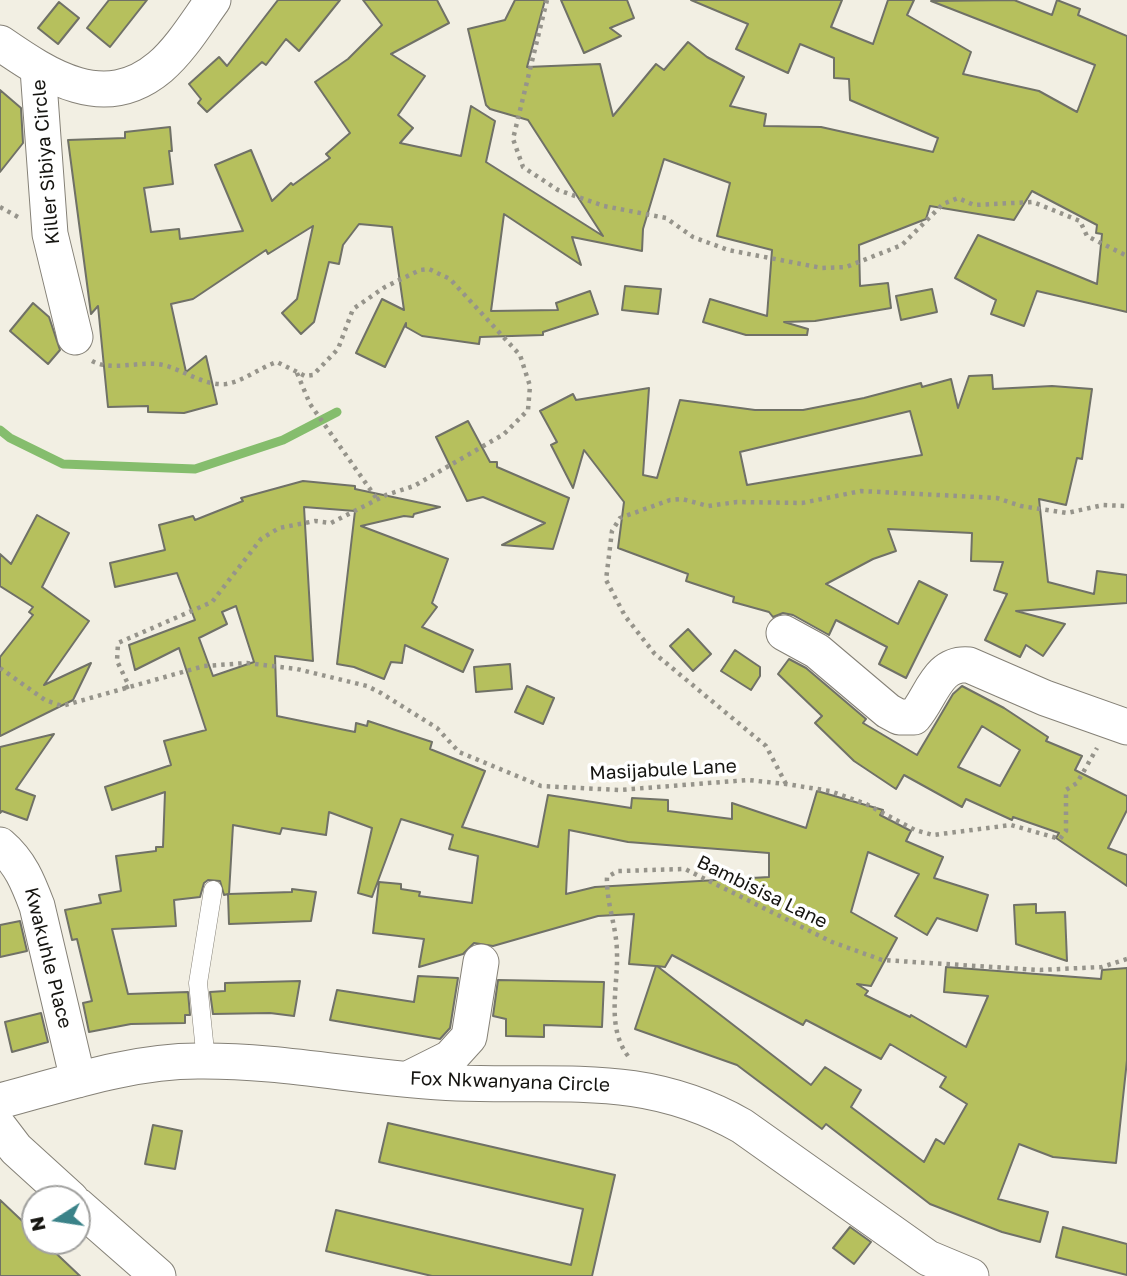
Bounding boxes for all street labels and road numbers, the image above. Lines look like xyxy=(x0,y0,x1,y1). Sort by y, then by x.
street label: Killer Sibiya Circle xyxy=(27,79,65,245)
street label: Masijabule Lane xyxy=(589,755,737,785)
street label: Bambisisa Lane xyxy=(693,851,831,933)
street label: Kwakuhle Place xyxy=(19,885,77,1031)
street label: Fox Nkwanyana Circle xyxy=(410,1067,610,1097)

